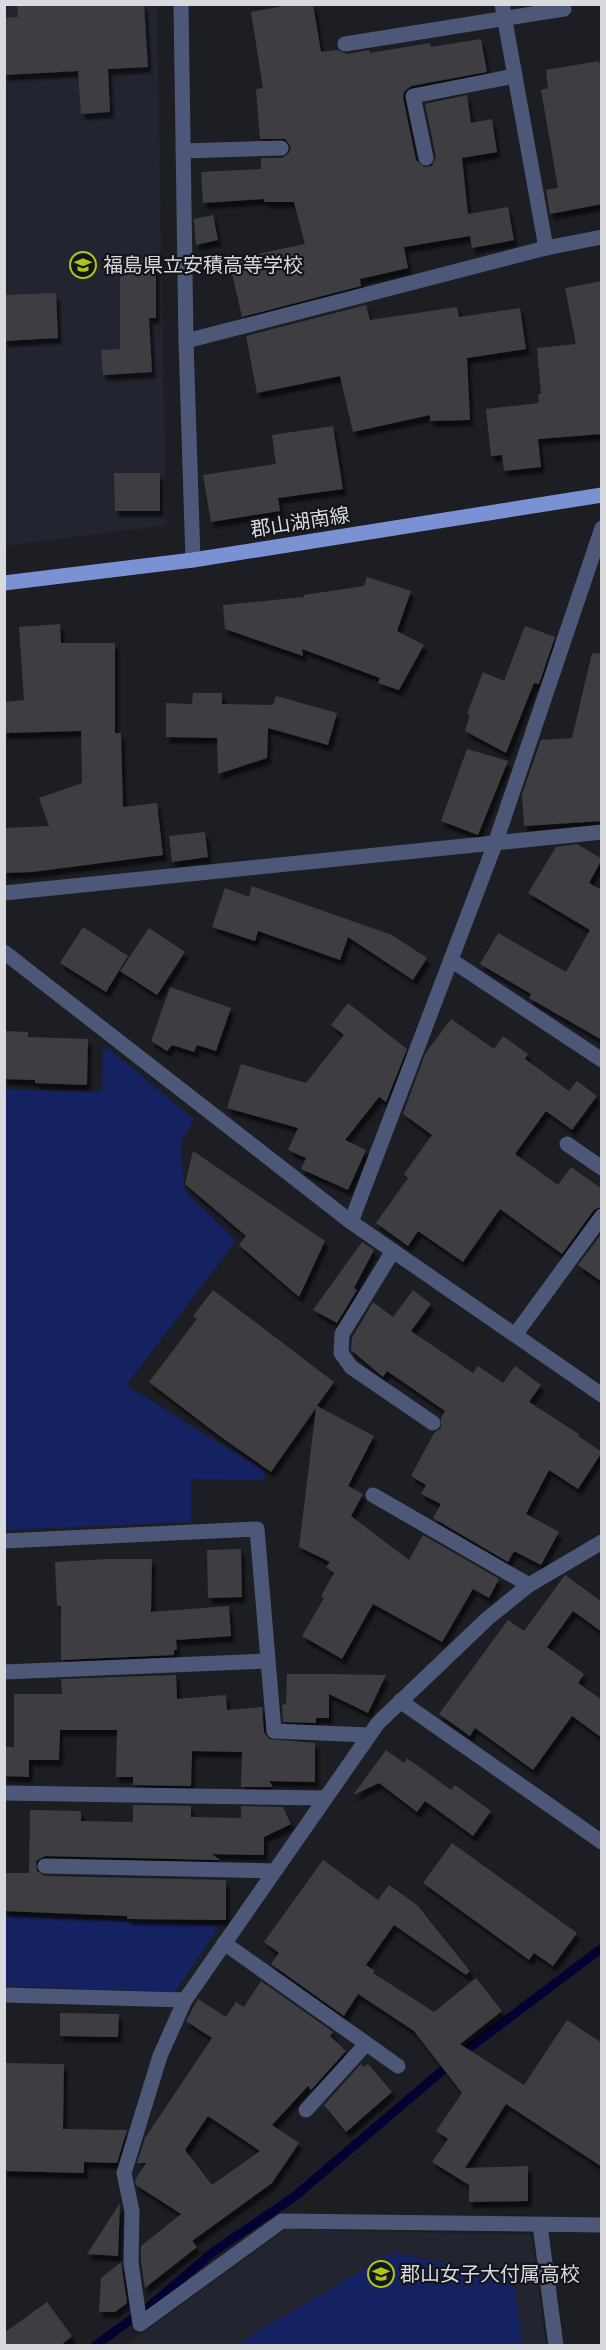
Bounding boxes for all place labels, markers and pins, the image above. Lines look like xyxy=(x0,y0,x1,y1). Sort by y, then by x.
school or university icon: 福島県立安積高等学校 xyxy=(68,250,98,280)
place label: 福島県立安積高等学校 xyxy=(103,251,303,279)
school or university icon: 郡山女子大付属高校 xyxy=(366,2259,396,2289)
place label: 郡山女子大付属高校 xyxy=(400,2260,580,2288)

